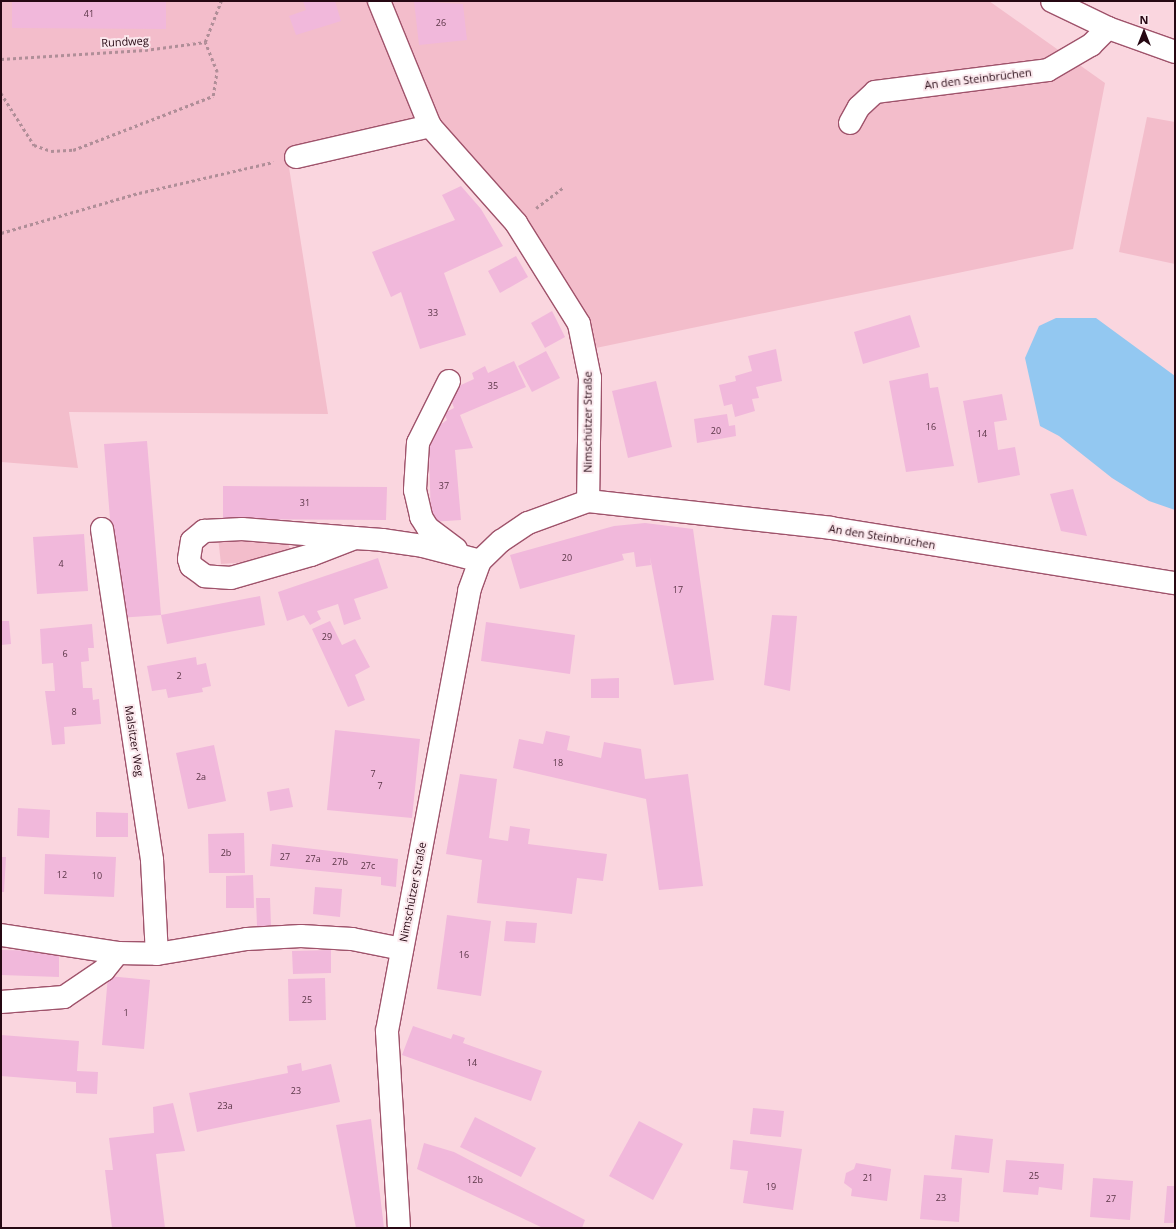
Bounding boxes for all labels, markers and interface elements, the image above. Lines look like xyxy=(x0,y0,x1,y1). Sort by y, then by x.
house number: 41 xyxy=(84,9,94,19)
north arrow xyxy=(1124,12,1164,52)
text: N xyxy=(1140,12,1148,27)
house number: 26 xyxy=(436,18,446,28)
street label: Rundweg xyxy=(101,34,149,50)
street label: An den Steinbrüchen xyxy=(924,66,1032,92)
house number: 33 xyxy=(428,308,438,318)
street label: Nimschützer Straße xyxy=(581,371,595,473)
house number: 35 xyxy=(488,381,498,391)
house number: 16 xyxy=(926,422,936,432)
house number: 20 xyxy=(711,426,721,436)
house number: 14 xyxy=(977,429,987,439)
house number: 37 xyxy=(439,481,449,491)
house number: 31 xyxy=(300,498,310,508)
street label: An den Steinbrüchen xyxy=(828,522,936,552)
house number: 20 xyxy=(562,553,572,563)
house number: 4 xyxy=(58,559,64,569)
house number: 17 xyxy=(673,585,683,595)
house number: 29 xyxy=(322,632,332,642)
house number: 6 xyxy=(62,649,68,659)
house number: 2 xyxy=(176,671,182,681)
street label: Malsitzer Weg xyxy=(122,705,146,777)
house number: 8 xyxy=(71,707,77,717)
house number: 18 xyxy=(553,758,563,768)
house number: 7 xyxy=(370,769,376,779)
house number: 2a xyxy=(196,772,206,782)
house number: 7 xyxy=(377,781,383,791)
street label: Nimschützer Straße xyxy=(397,841,429,943)
house number: 2b xyxy=(221,848,231,858)
house number: 27 xyxy=(280,852,290,862)
house number: 27a xyxy=(305,854,321,864)
house number: 27b xyxy=(332,857,348,867)
house number: 27c xyxy=(361,861,375,871)
house number: 12 xyxy=(57,870,67,880)
house number: 10 xyxy=(92,871,102,881)
house number: 16 xyxy=(459,950,469,960)
house number: 25 xyxy=(302,995,312,1005)
house number: 1 xyxy=(123,1008,129,1018)
house number: 14 xyxy=(467,1058,477,1068)
house number: 23 xyxy=(291,1086,301,1096)
house number: 23a xyxy=(217,1101,233,1111)
house number: 25 xyxy=(1029,1171,1039,1181)
house number: 21 xyxy=(863,1173,873,1183)
house number: 12b xyxy=(467,1175,483,1185)
house number: 19 xyxy=(766,1182,776,1192)
house number: 23 xyxy=(936,1193,946,1203)
house number: 27 xyxy=(1106,1194,1116,1204)

